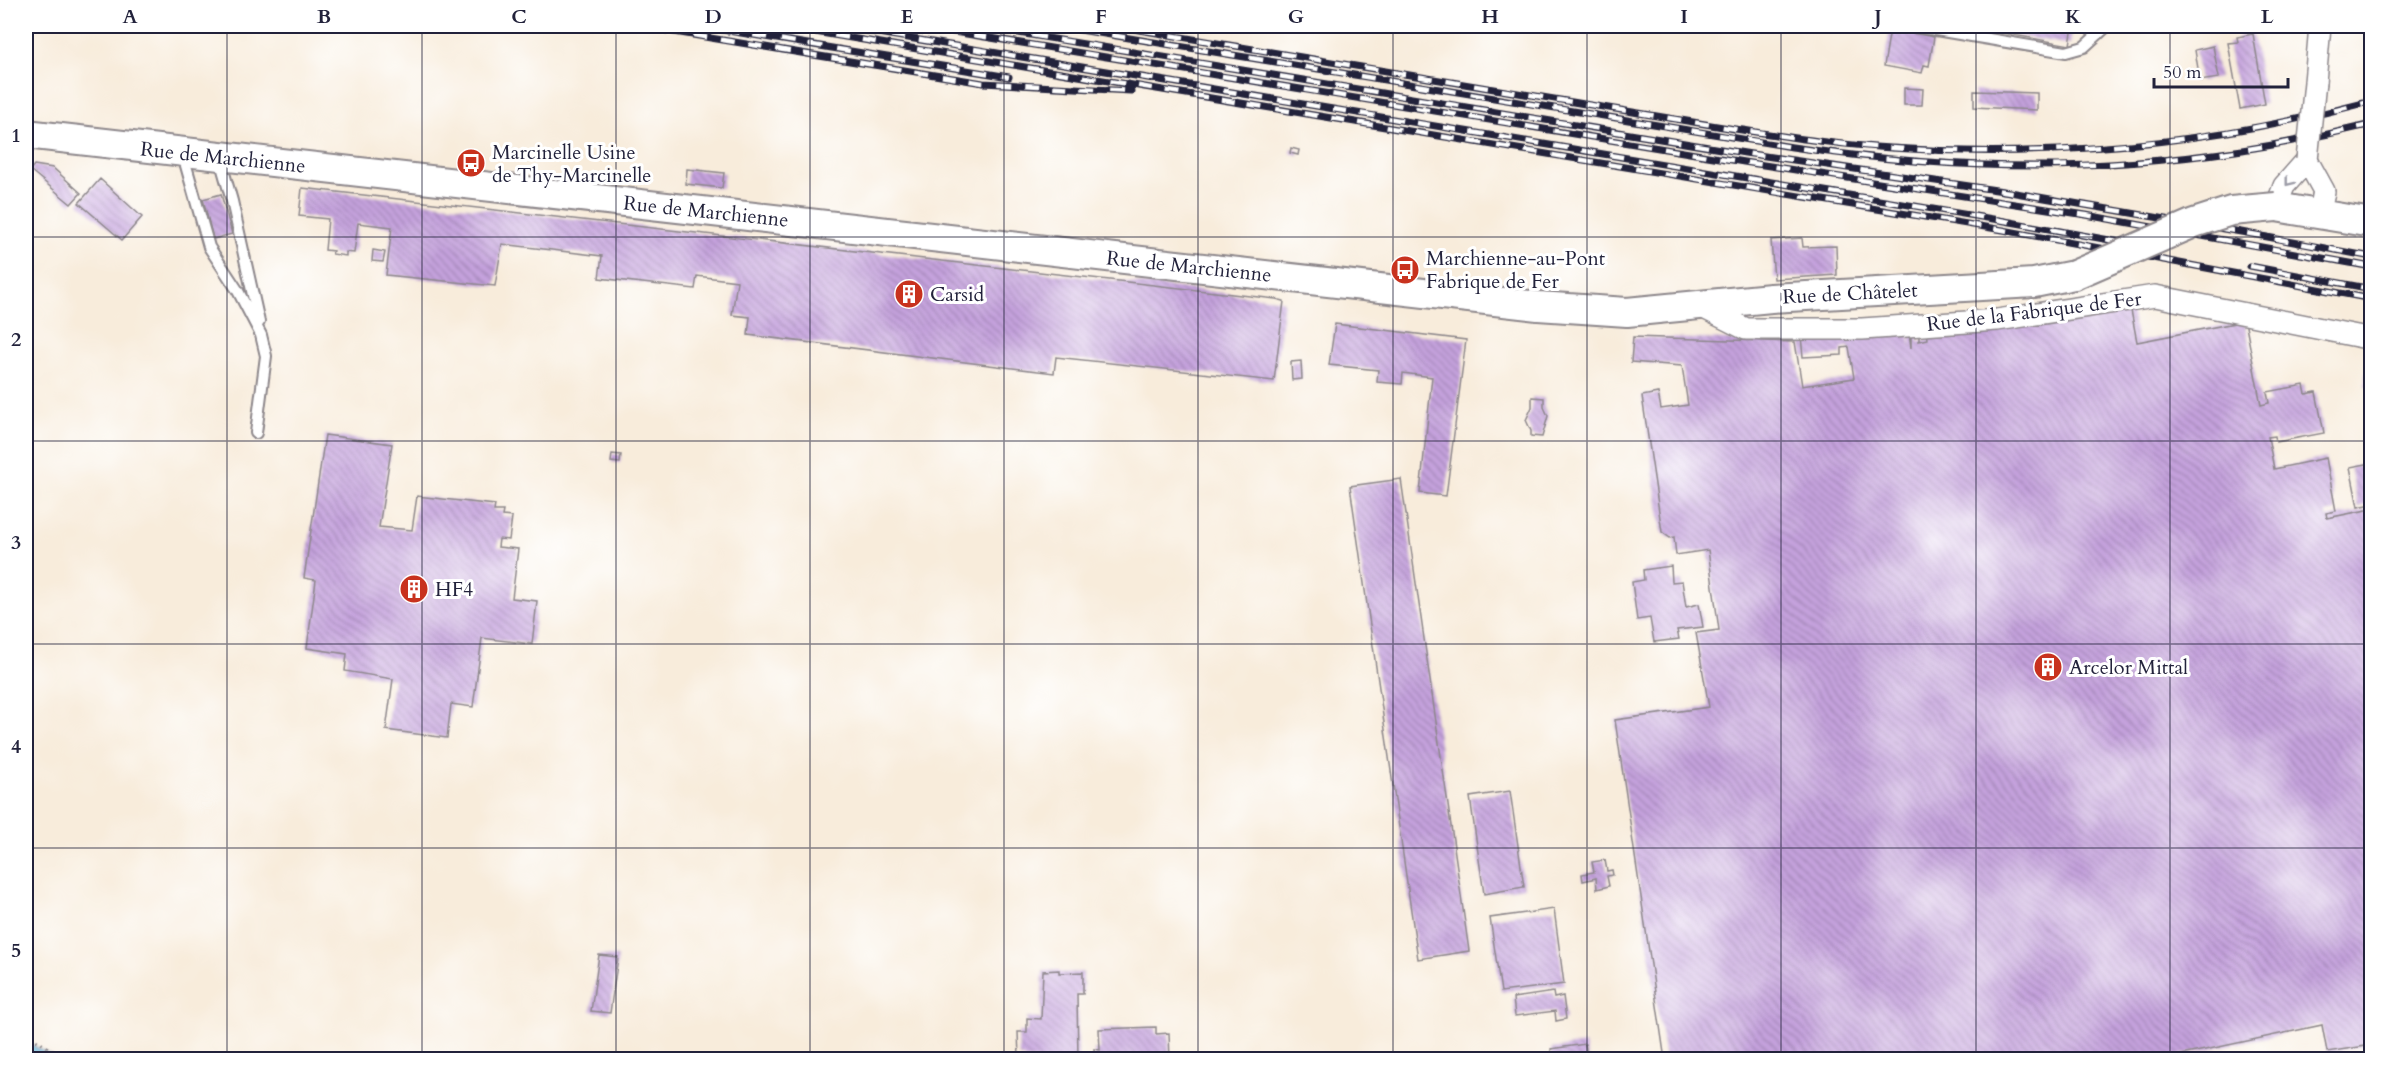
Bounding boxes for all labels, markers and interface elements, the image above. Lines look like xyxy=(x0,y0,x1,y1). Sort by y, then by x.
text: A xyxy=(122,3,138,30)
text: B xyxy=(317,3,331,30)
text: C xyxy=(511,3,527,30)
text: D xyxy=(704,3,722,30)
text: E xyxy=(901,3,913,30)
text: F xyxy=(1095,3,1107,30)
text: G xyxy=(1288,3,1304,30)
text: H xyxy=(1481,3,1499,30)
text: I xyxy=(1680,3,1688,30)
text: J xyxy=(1871,3,1882,30)
text: K xyxy=(2065,3,2082,30)
text: L xyxy=(2261,3,2274,30)
scale bar xyxy=(2154,51,2288,89)
text: 50 m xyxy=(2163,60,2202,85)
text: 1 xyxy=(11,122,21,149)
street label: Rue de Marchienne xyxy=(139,135,307,180)
place label: Marcinelle Usine de Thy-Marcinelle xyxy=(492,139,651,189)
bus stop icon: Marcinelle Usine de Thy-Marcinelle xyxy=(455,147,487,179)
one-way arrow xyxy=(2286,175,2297,186)
street label: Rue de Marchienne xyxy=(622,189,790,234)
street label: Rue de Marchienne xyxy=(1105,244,1273,289)
place label: Marchienne-au-Pont Fabrique de Fer xyxy=(1426,245,1606,295)
bus stop icon: Marchienne-au-Pont Fabrique de Fer xyxy=(1389,254,1421,286)
street label: Rue de Châtelet xyxy=(1782,276,1919,311)
building icon: Carsid xyxy=(893,278,925,310)
place label: Carsid xyxy=(930,281,985,308)
street label: Rue de la Fabrique de Fer xyxy=(1925,285,2144,338)
text: 2 xyxy=(11,326,21,353)
text: 3 xyxy=(11,529,21,556)
building icon: HF4 xyxy=(398,573,430,605)
place label: HF4 xyxy=(435,576,473,603)
building icon: Arcelor Mittal xyxy=(2032,651,2064,683)
place label: Arcelor Mittal xyxy=(2069,654,2188,681)
text: 4 xyxy=(11,733,21,760)
text: 5 xyxy=(11,937,21,964)

